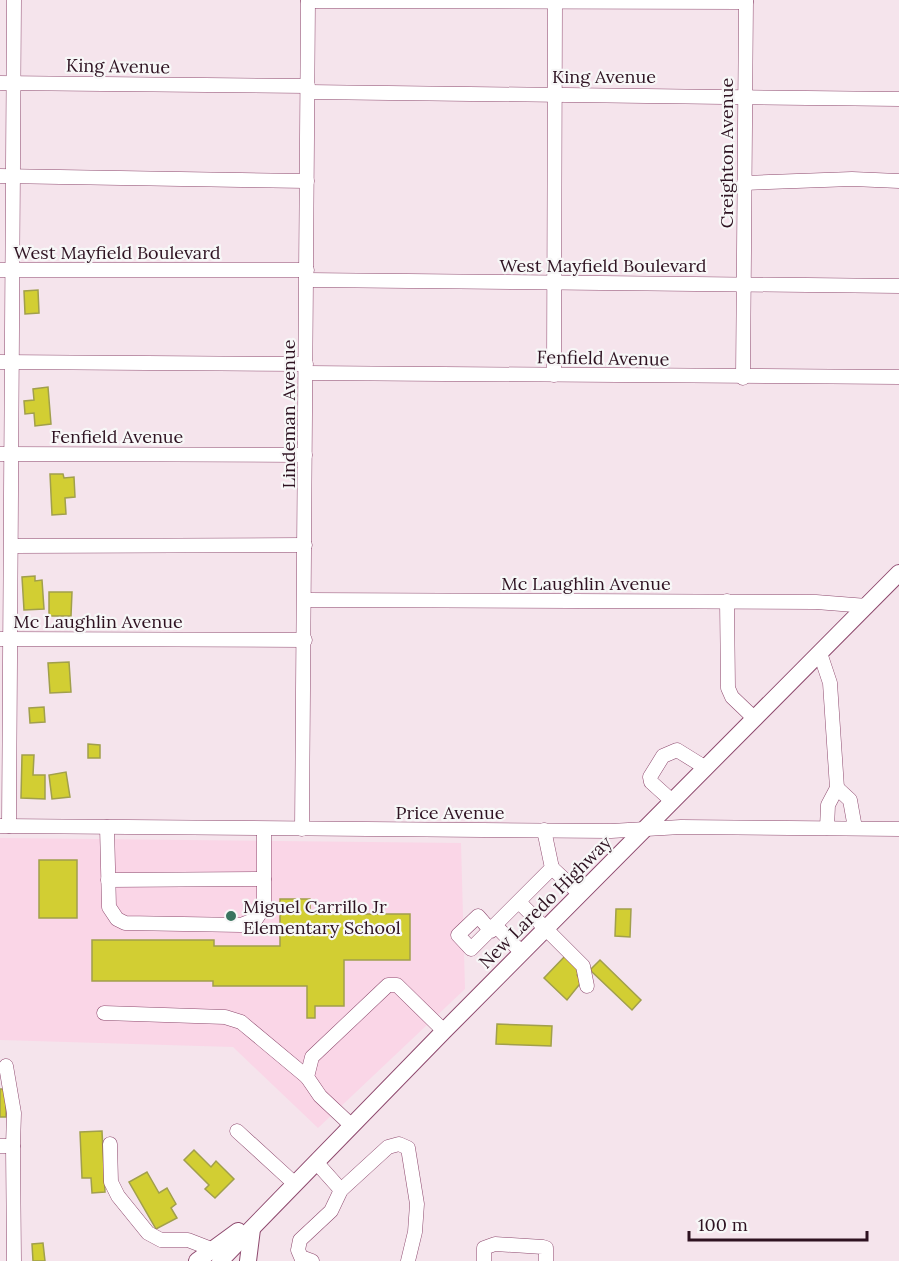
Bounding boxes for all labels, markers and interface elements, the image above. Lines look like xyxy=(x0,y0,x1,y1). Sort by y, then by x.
street label: King Avenue xyxy=(66,54,170,78)
street label: King Avenue xyxy=(552,65,656,88)
street label: Creighton Avenue xyxy=(715,78,738,228)
street label: West Mayfield Boulevard xyxy=(13,241,221,264)
street label: West Mayfield Boulevard xyxy=(499,254,707,277)
street label: Lindeman Avenue xyxy=(277,339,300,489)
street label: Fenfield Avenue xyxy=(536,345,670,371)
street label: Fenfield Avenue xyxy=(51,425,184,448)
street label: Mc Laughlin Avenue xyxy=(501,572,671,595)
street label: Mc Laughlin Avenue xyxy=(13,610,183,633)
street label: Price Avenue xyxy=(396,801,505,824)
street label: New Laredo Highway xyxy=(474,830,617,973)
place label: Miguel Carrillo Jr Elementary School xyxy=(243,895,401,939)
marker: Miguel Carrillo Jr Elementary School xyxy=(224,909,238,923)
scale bar xyxy=(689,1204,868,1242)
text: 100 m xyxy=(698,1213,748,1236)

